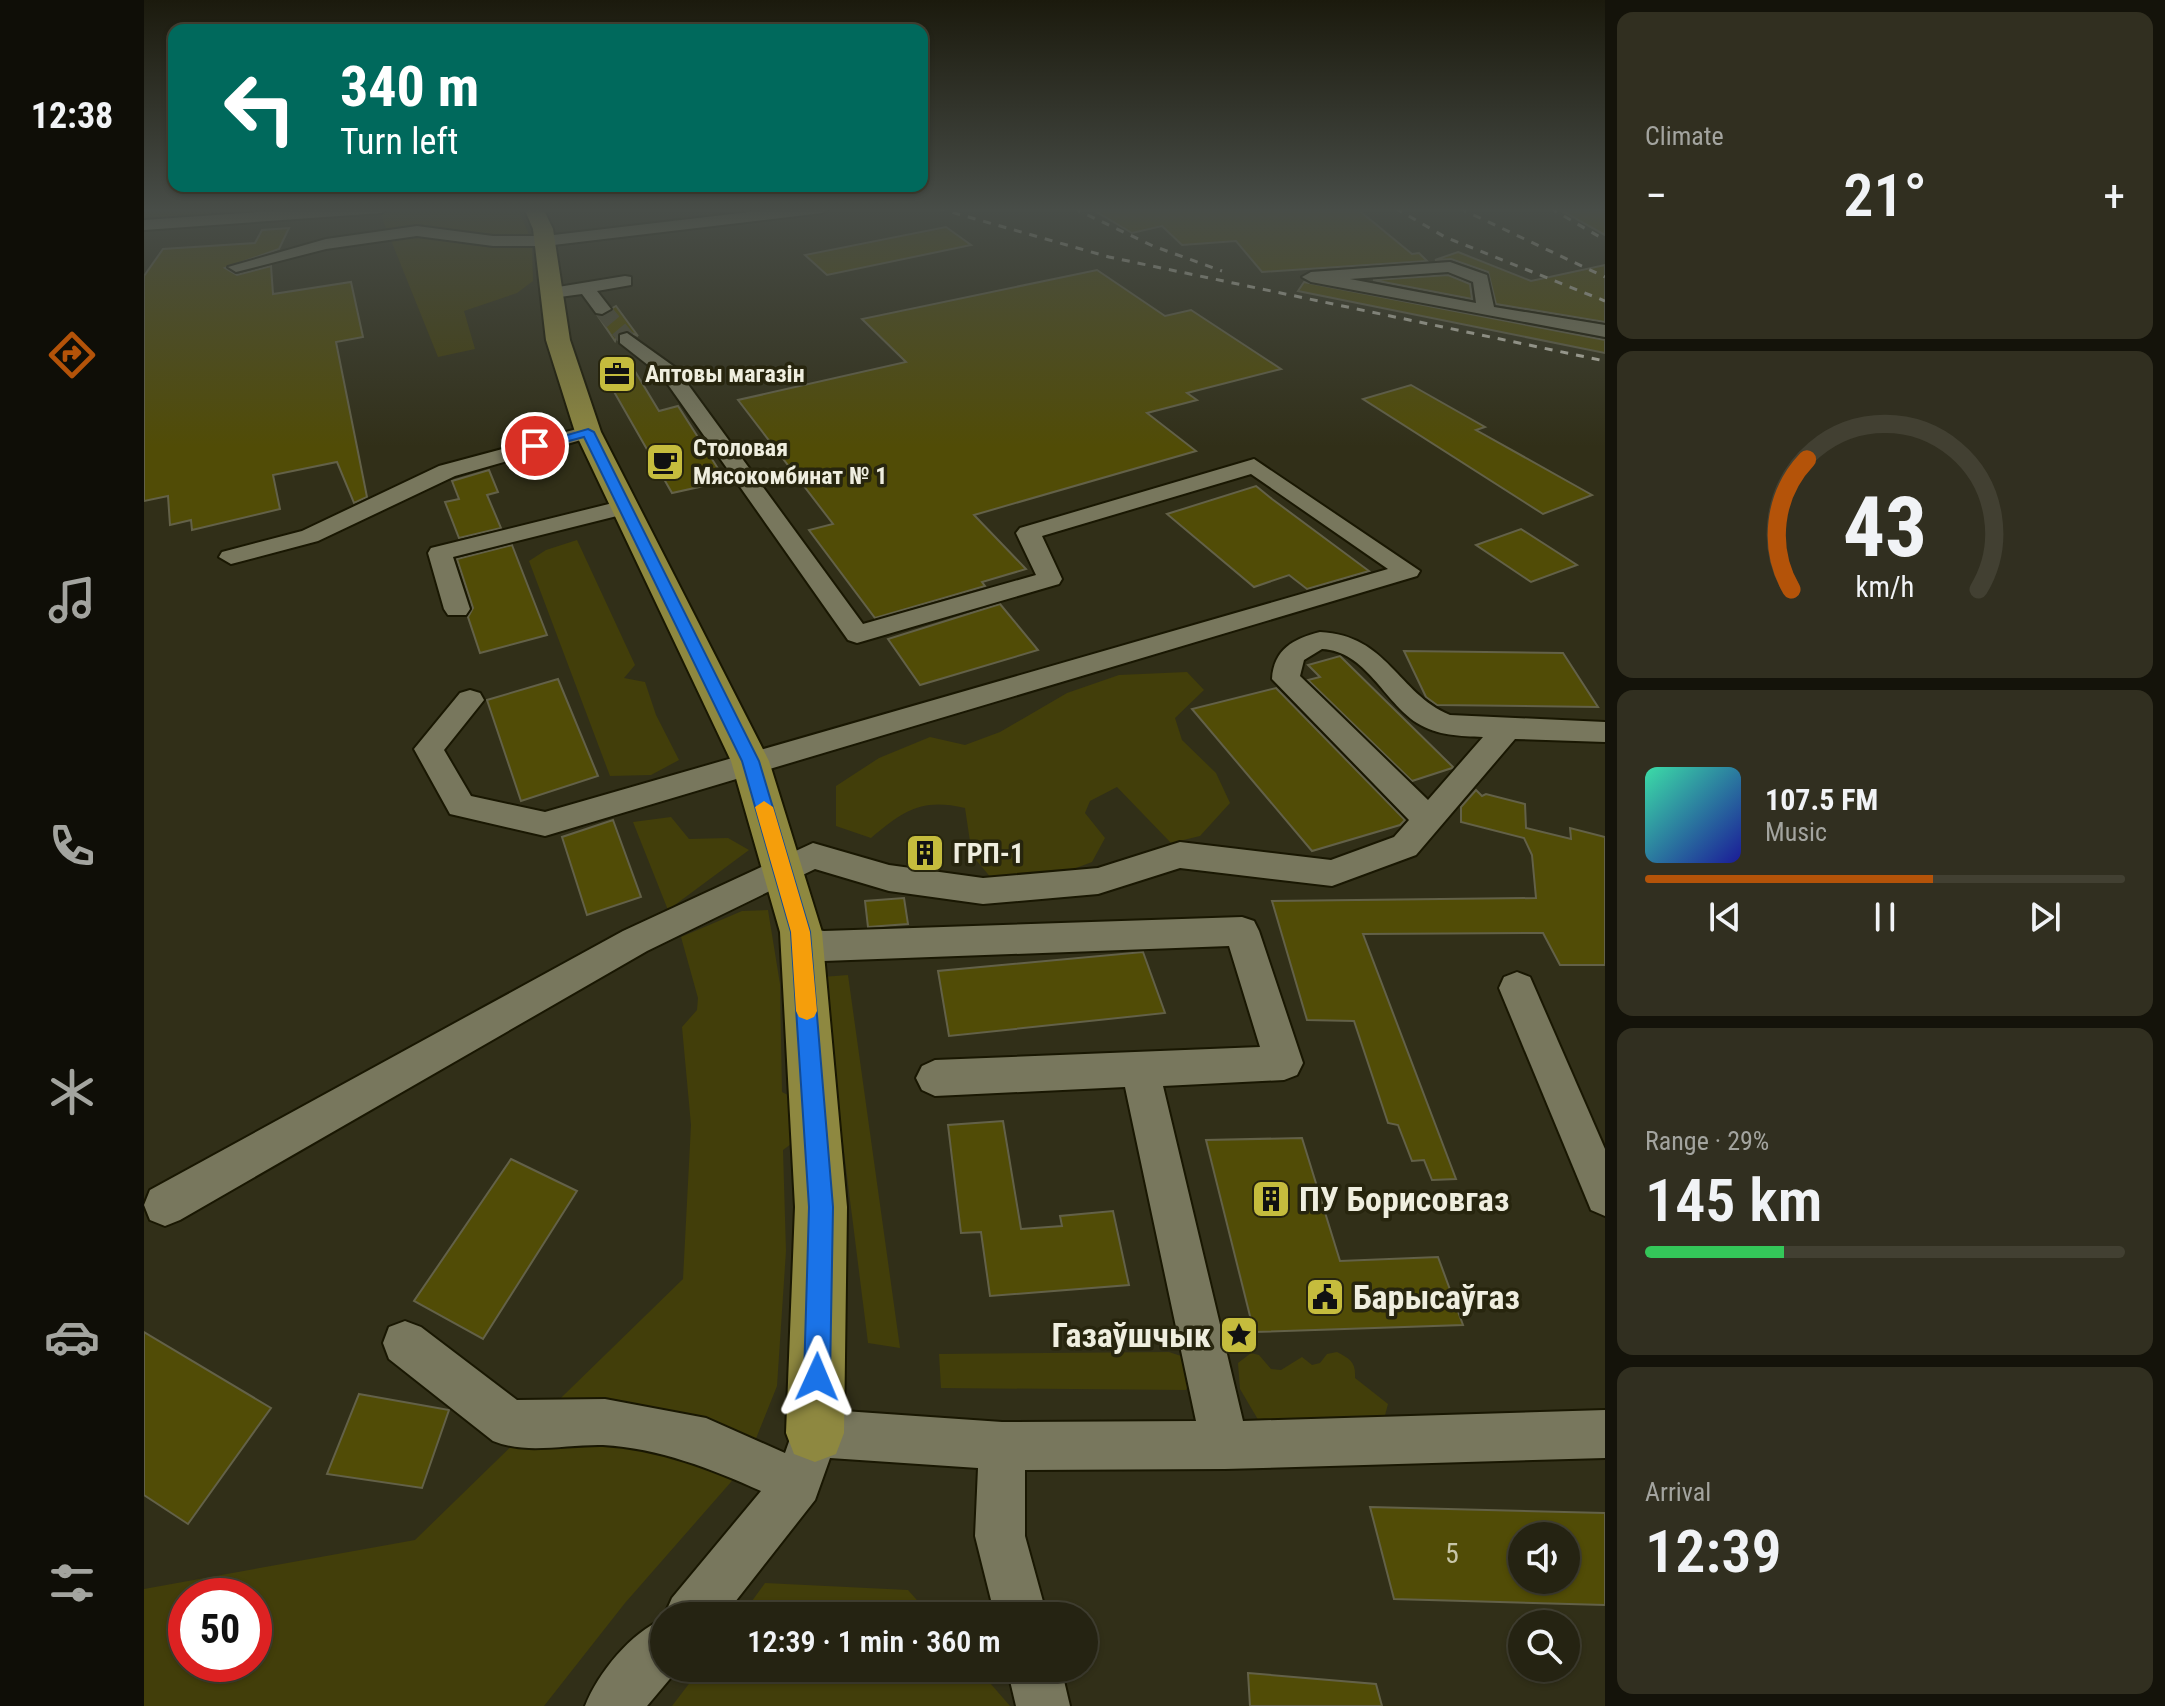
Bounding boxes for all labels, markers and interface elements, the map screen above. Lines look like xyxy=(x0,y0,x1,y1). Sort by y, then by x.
text: 340 m xyxy=(340,54,479,120)
icon: left xyxy=(208,56,312,160)
text: 12:38 xyxy=(31,95,113,137)
text: Turn left xyxy=(340,121,458,163)
text: Climate xyxy=(1645,121,1724,151)
text: 21° xyxy=(1843,160,1927,231)
text: − xyxy=(1645,170,1667,222)
text: + xyxy=(2103,170,2125,222)
icon: directions xyxy=(44,327,100,383)
office icon: Аптовы магазін xyxy=(596,353,638,395)
place label: Аптовы магазін xyxy=(645,360,805,388)
pin xyxy=(501,412,569,480)
icon: arrive xyxy=(513,424,557,468)
place label: Столовая Мясокомбинат № 1 xyxy=(693,434,887,490)
cafe icon: Столовая Мясокомбинат № 1 xyxy=(644,441,686,483)
text: 43 xyxy=(1843,479,1927,576)
text: km/h xyxy=(1856,570,1914,604)
icon: music xyxy=(44,572,100,628)
text: 107.5 FM xyxy=(1765,782,1878,817)
text: Music xyxy=(1765,817,1827,847)
icon: phone xyxy=(44,818,100,874)
building icon: ГРП-1 xyxy=(904,832,946,874)
place label: ГРП-1 xyxy=(953,837,1024,870)
icon: previous xyxy=(1703,895,1747,939)
icon: pause xyxy=(1863,895,1907,939)
icon: next xyxy=(2023,895,2067,939)
icon: climate xyxy=(44,1064,100,1120)
text: Range · 29% xyxy=(1645,1126,1769,1156)
text: 145 km xyxy=(1645,1165,1822,1236)
building icon: ПУ Борисовгаз xyxy=(1250,1178,1292,1220)
place label: ПУ Борисовгаз xyxy=(1299,1179,1509,1219)
public building icon: Барысаўгаз xyxy=(1304,1276,1346,1318)
place label: Барысаўгаз xyxy=(1353,1277,1520,1317)
icon: car xyxy=(44,1309,100,1365)
place icon: Газаўшчык xyxy=(1218,1314,1260,1356)
place label: Газаўшчык xyxy=(1051,1315,1211,1355)
position arrow xyxy=(775,1335,859,1419)
text: Arrival xyxy=(1645,1477,1711,1507)
text: 12:39 xyxy=(1645,1516,1782,1587)
map controls xyxy=(1508,1522,1580,1682)
button: sound xyxy=(1508,1522,1580,1594)
house number: 5 xyxy=(1445,1537,1459,1570)
icon: filters xyxy=(44,1555,100,1611)
speed limit sign: 50 xyxy=(168,1578,272,1682)
button: search xyxy=(1508,1610,1580,1682)
text: 12:39 · 1 min · 360 m xyxy=(747,1624,1001,1659)

